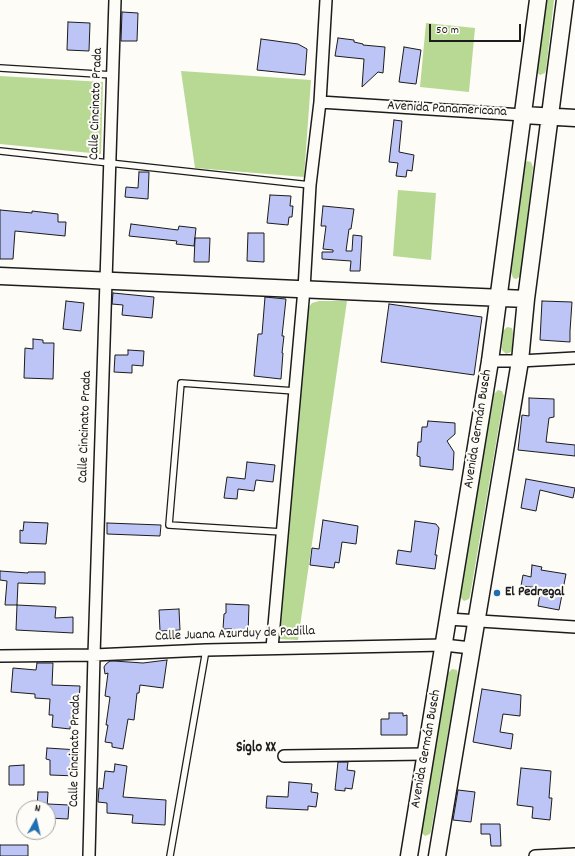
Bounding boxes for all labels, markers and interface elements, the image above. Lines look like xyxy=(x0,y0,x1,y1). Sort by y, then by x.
scale bar xyxy=(431,16,523,42)
text: 50 m xyxy=(436,22,459,39)
street label: Calle Cincinato Prada xyxy=(87,47,107,161)
street label: Avenida Panamericana xyxy=(387,98,507,122)
street label: Avenida Germán Busch xyxy=(461,368,497,490)
street label: Calle Cincinato Prada xyxy=(76,370,96,484)
place label: El Pedregal xyxy=(505,585,564,601)
marker: El Pedregal xyxy=(492,588,502,598)
street label: Calle Juana Azurduy de Padilla xyxy=(155,624,315,646)
street label: Avenida Germán Busch xyxy=(408,688,446,810)
street label: Calle Cincinato Prada xyxy=(67,695,85,807)
district label: Siglo XX xyxy=(236,740,276,758)
north arrow xyxy=(16,800,56,840)
text: N xyxy=(34,801,41,817)

